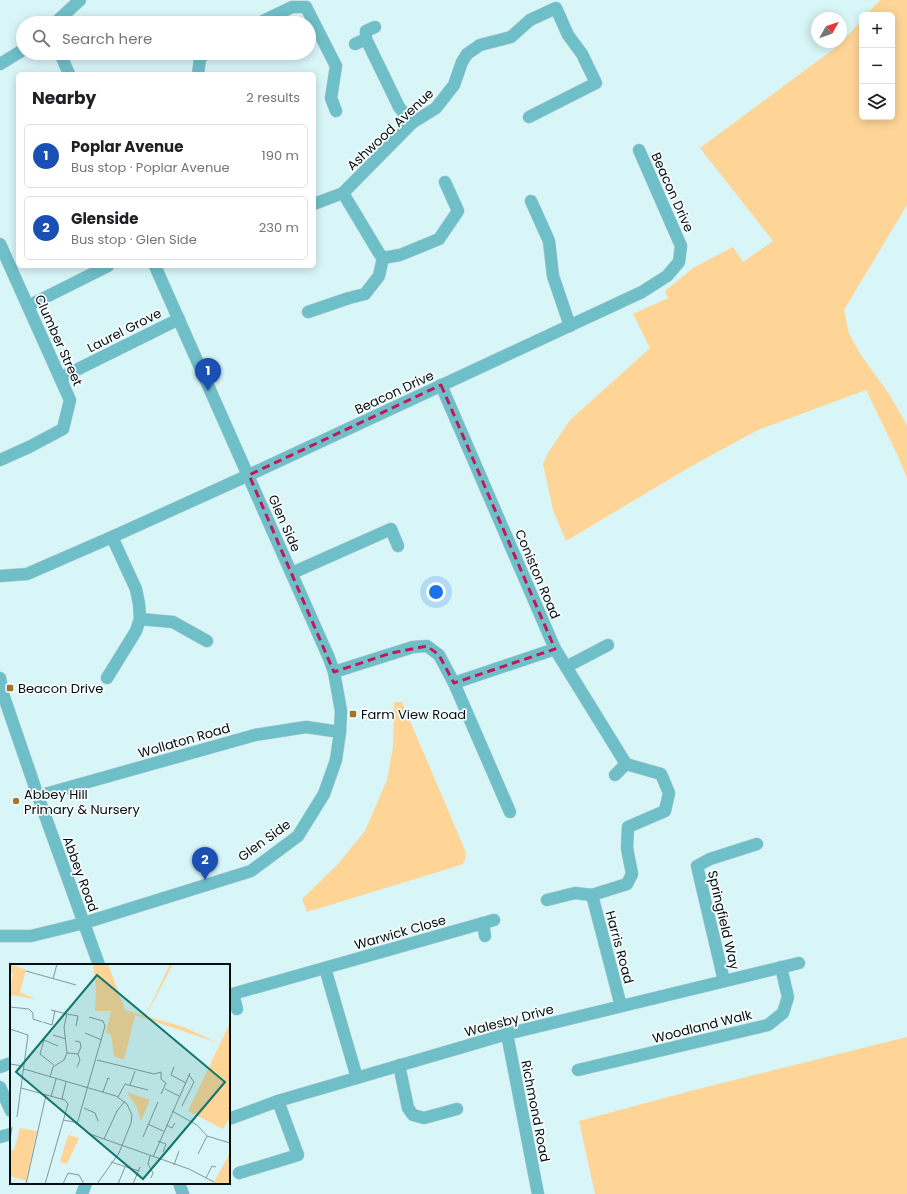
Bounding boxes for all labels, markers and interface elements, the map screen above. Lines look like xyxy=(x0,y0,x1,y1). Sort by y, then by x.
north arrow xyxy=(811,12,847,48)
map controls xyxy=(859,12,895,120)
button: + xyxy=(859,12,895,48)
search box xyxy=(16,16,316,60)
icon: search xyxy=(30,27,52,49)
text: Search here xyxy=(62,28,152,49)
button: − xyxy=(859,48,895,84)
street label: Ashwood Avenue xyxy=(343,84,438,175)
button: layers xyxy=(859,84,895,120)
text: Nearby xyxy=(32,86,96,110)
text: 2 results xyxy=(246,88,300,107)
text: Poplar Avenue xyxy=(71,136,183,157)
text: 1 xyxy=(44,146,48,165)
text: 190 m xyxy=(262,146,299,165)
street label: Beacon Drive xyxy=(646,149,699,235)
text: Bus stop · Poplar Avenue xyxy=(71,158,230,177)
text: Glenside xyxy=(71,208,138,229)
text: 2 xyxy=(42,218,50,237)
text: 230 m xyxy=(259,218,299,237)
text: Bus stop · Glen Side xyxy=(71,230,197,249)
street label: Clumber Street xyxy=(30,291,87,389)
street label: Laurel Grove xyxy=(84,304,165,357)
pin: 1 xyxy=(195,358,221,391)
street label: Beacon Drive xyxy=(351,366,437,419)
street label: Glen Side xyxy=(263,492,306,555)
street label: Coniston Road xyxy=(510,527,565,622)
your location xyxy=(426,582,446,602)
place label: Beacon Drive xyxy=(18,679,103,698)
marker: Beacon Drive xyxy=(5,683,15,693)
place label: Farm View Road xyxy=(361,705,466,724)
marker: Farm View Road xyxy=(348,709,358,719)
street label: Wollaton Road xyxy=(136,718,232,763)
place label: Abbey Hill Primary & Nursery xyxy=(24,785,140,819)
marker: Abbey Hill Primary & Nursery xyxy=(11,796,21,806)
street label: Glen Side xyxy=(234,815,294,866)
street label: Abbey Road xyxy=(58,834,103,915)
pin: 2 xyxy=(192,847,218,880)
street label: Springfield Way xyxy=(703,869,744,972)
street label: Harris Road xyxy=(601,909,638,986)
street label: Warwick Close xyxy=(352,910,448,955)
inset map xyxy=(10,964,230,1184)
street label: Walesby Drive xyxy=(462,999,556,1042)
street label: Woodland Walk xyxy=(650,1005,754,1048)
street label: Richmond Road xyxy=(516,1059,555,1164)

